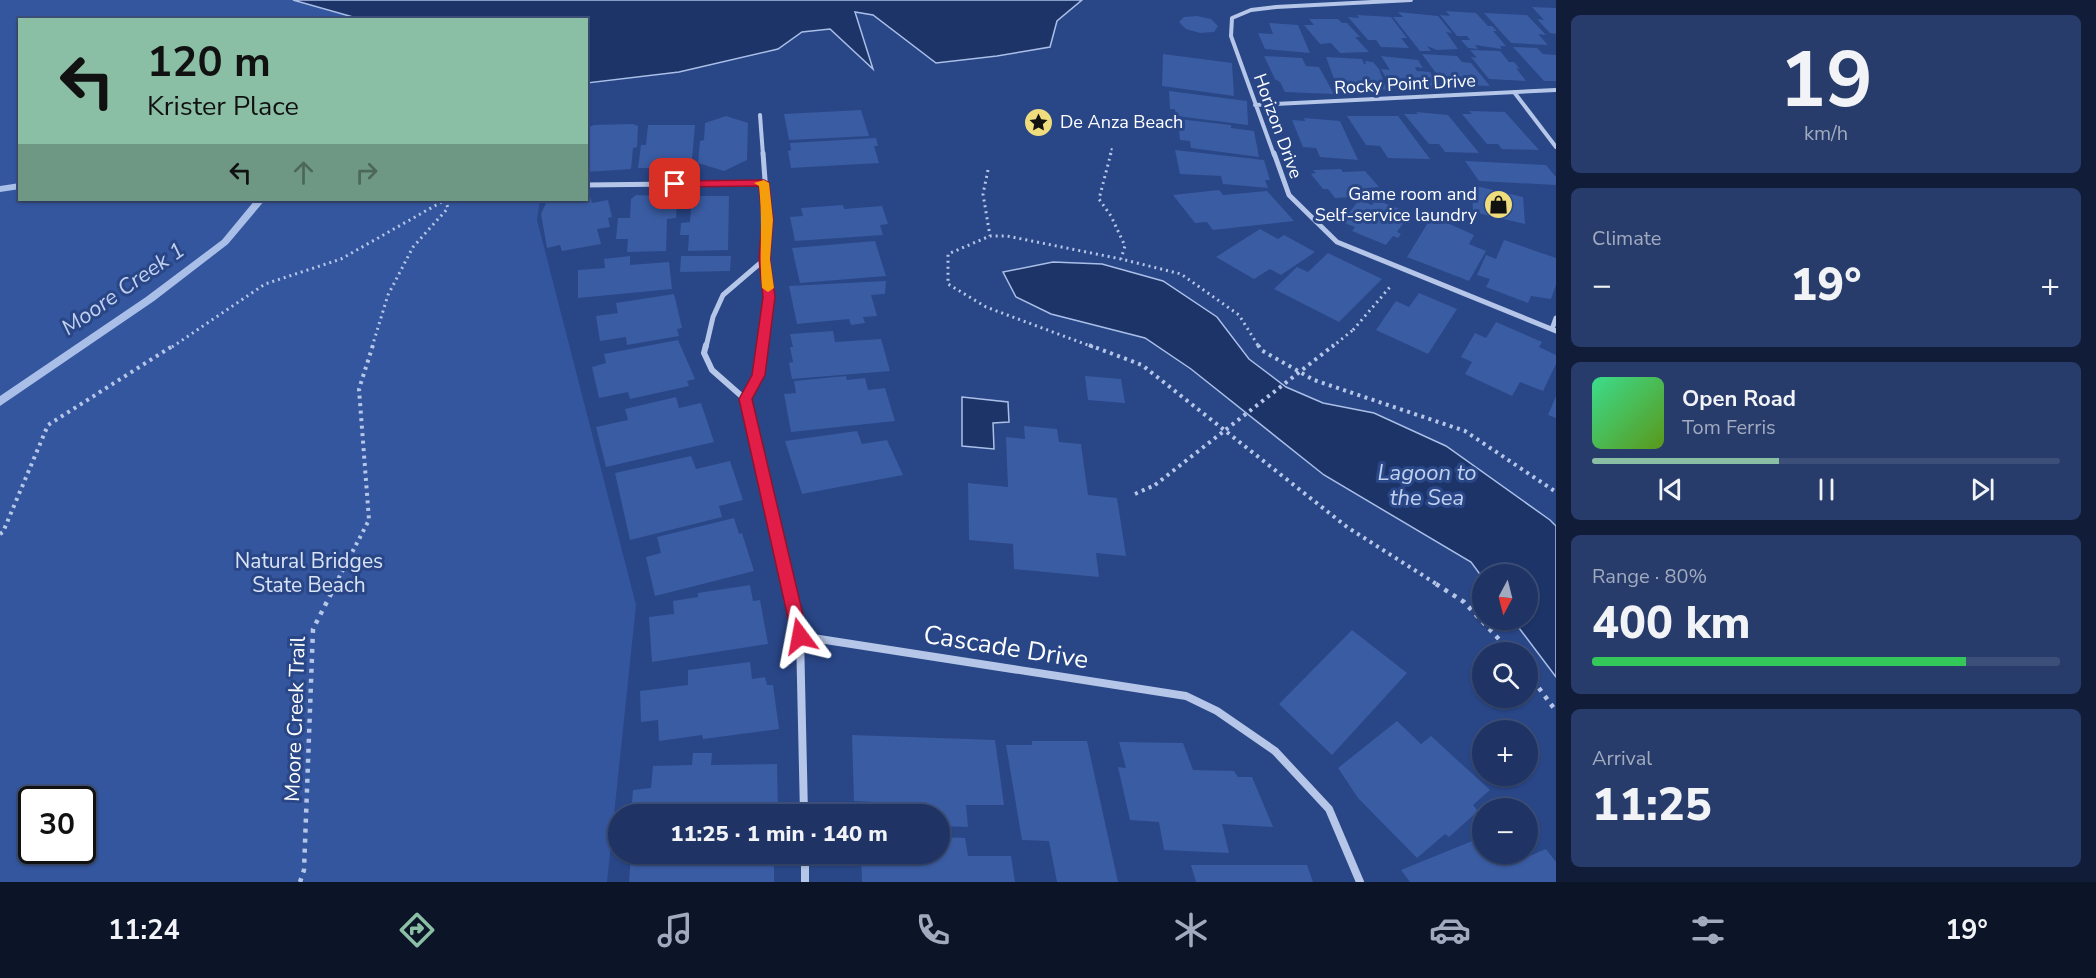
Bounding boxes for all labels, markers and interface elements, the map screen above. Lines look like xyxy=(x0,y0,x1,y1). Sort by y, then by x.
text: 19 xyxy=(1779,27,1873,134)
text: 120 m xyxy=(147,34,271,91)
icon: left xyxy=(48,42,126,120)
street label: Rocky Point Drive xyxy=(1334,68,1476,100)
street label: Horizon Drive xyxy=(1248,70,1308,182)
text: Krister Place xyxy=(147,88,299,125)
place icon: De Anza Beach xyxy=(1023,106,1055,138)
place label: De Anza Beach xyxy=(1060,110,1183,134)
text: km/h xyxy=(1804,120,1848,147)
icon: left xyxy=(224,156,257,189)
icon: ahead xyxy=(287,156,320,189)
icon: right xyxy=(350,156,383,189)
pin xyxy=(649,158,700,209)
icon: arrive xyxy=(658,167,691,200)
place label: Game room and Self-service laundry xyxy=(1315,182,1478,227)
shop icon: Game room and Self-service laundry xyxy=(1482,188,1514,220)
text: Climate xyxy=(1592,225,1661,252)
water label: Moore Creek 1 xyxy=(55,235,191,343)
text: 19° xyxy=(1790,255,1862,316)
text: − xyxy=(1592,263,1612,308)
text: + xyxy=(2040,263,2060,308)
text: Open Road xyxy=(1682,384,1796,414)
text: Tom Ferris xyxy=(1682,414,1776,441)
water label: Lagoon to the Sea xyxy=(1378,458,1476,513)
icon: previous xyxy=(1654,473,1687,506)
icon: pause xyxy=(1810,473,1843,506)
icon: next xyxy=(1966,473,1999,506)
park label: Natural Bridges State Beach xyxy=(235,547,383,599)
text: Range · 80% xyxy=(1592,563,1707,590)
north arrow xyxy=(1472,564,1538,630)
map controls xyxy=(1472,564,1538,864)
text: 400 km xyxy=(1592,593,1751,654)
position arrow xyxy=(768,604,832,668)
street label: Cascade Drive xyxy=(921,617,1091,677)
street label: Moore Creek Trail xyxy=(278,635,312,802)
button: search xyxy=(1472,642,1538,708)
button: + xyxy=(1472,720,1538,786)
text: Arrival xyxy=(1592,745,1652,772)
text: 11:25 xyxy=(1592,775,1712,836)
speed limit sign: 30 xyxy=(18,786,96,864)
button: − xyxy=(1472,798,1538,864)
text: 11:25 · 1 min · 140 m xyxy=(670,819,888,849)
icon: directions xyxy=(396,909,438,951)
icon: music xyxy=(654,909,696,951)
icon: phone xyxy=(912,909,954,951)
icon: climate xyxy=(1170,909,1212,951)
icon: car xyxy=(1429,909,1471,951)
icon: filters xyxy=(1687,909,1729,951)
text: 11:24 xyxy=(108,912,180,949)
text: 19° xyxy=(1945,912,1988,949)

